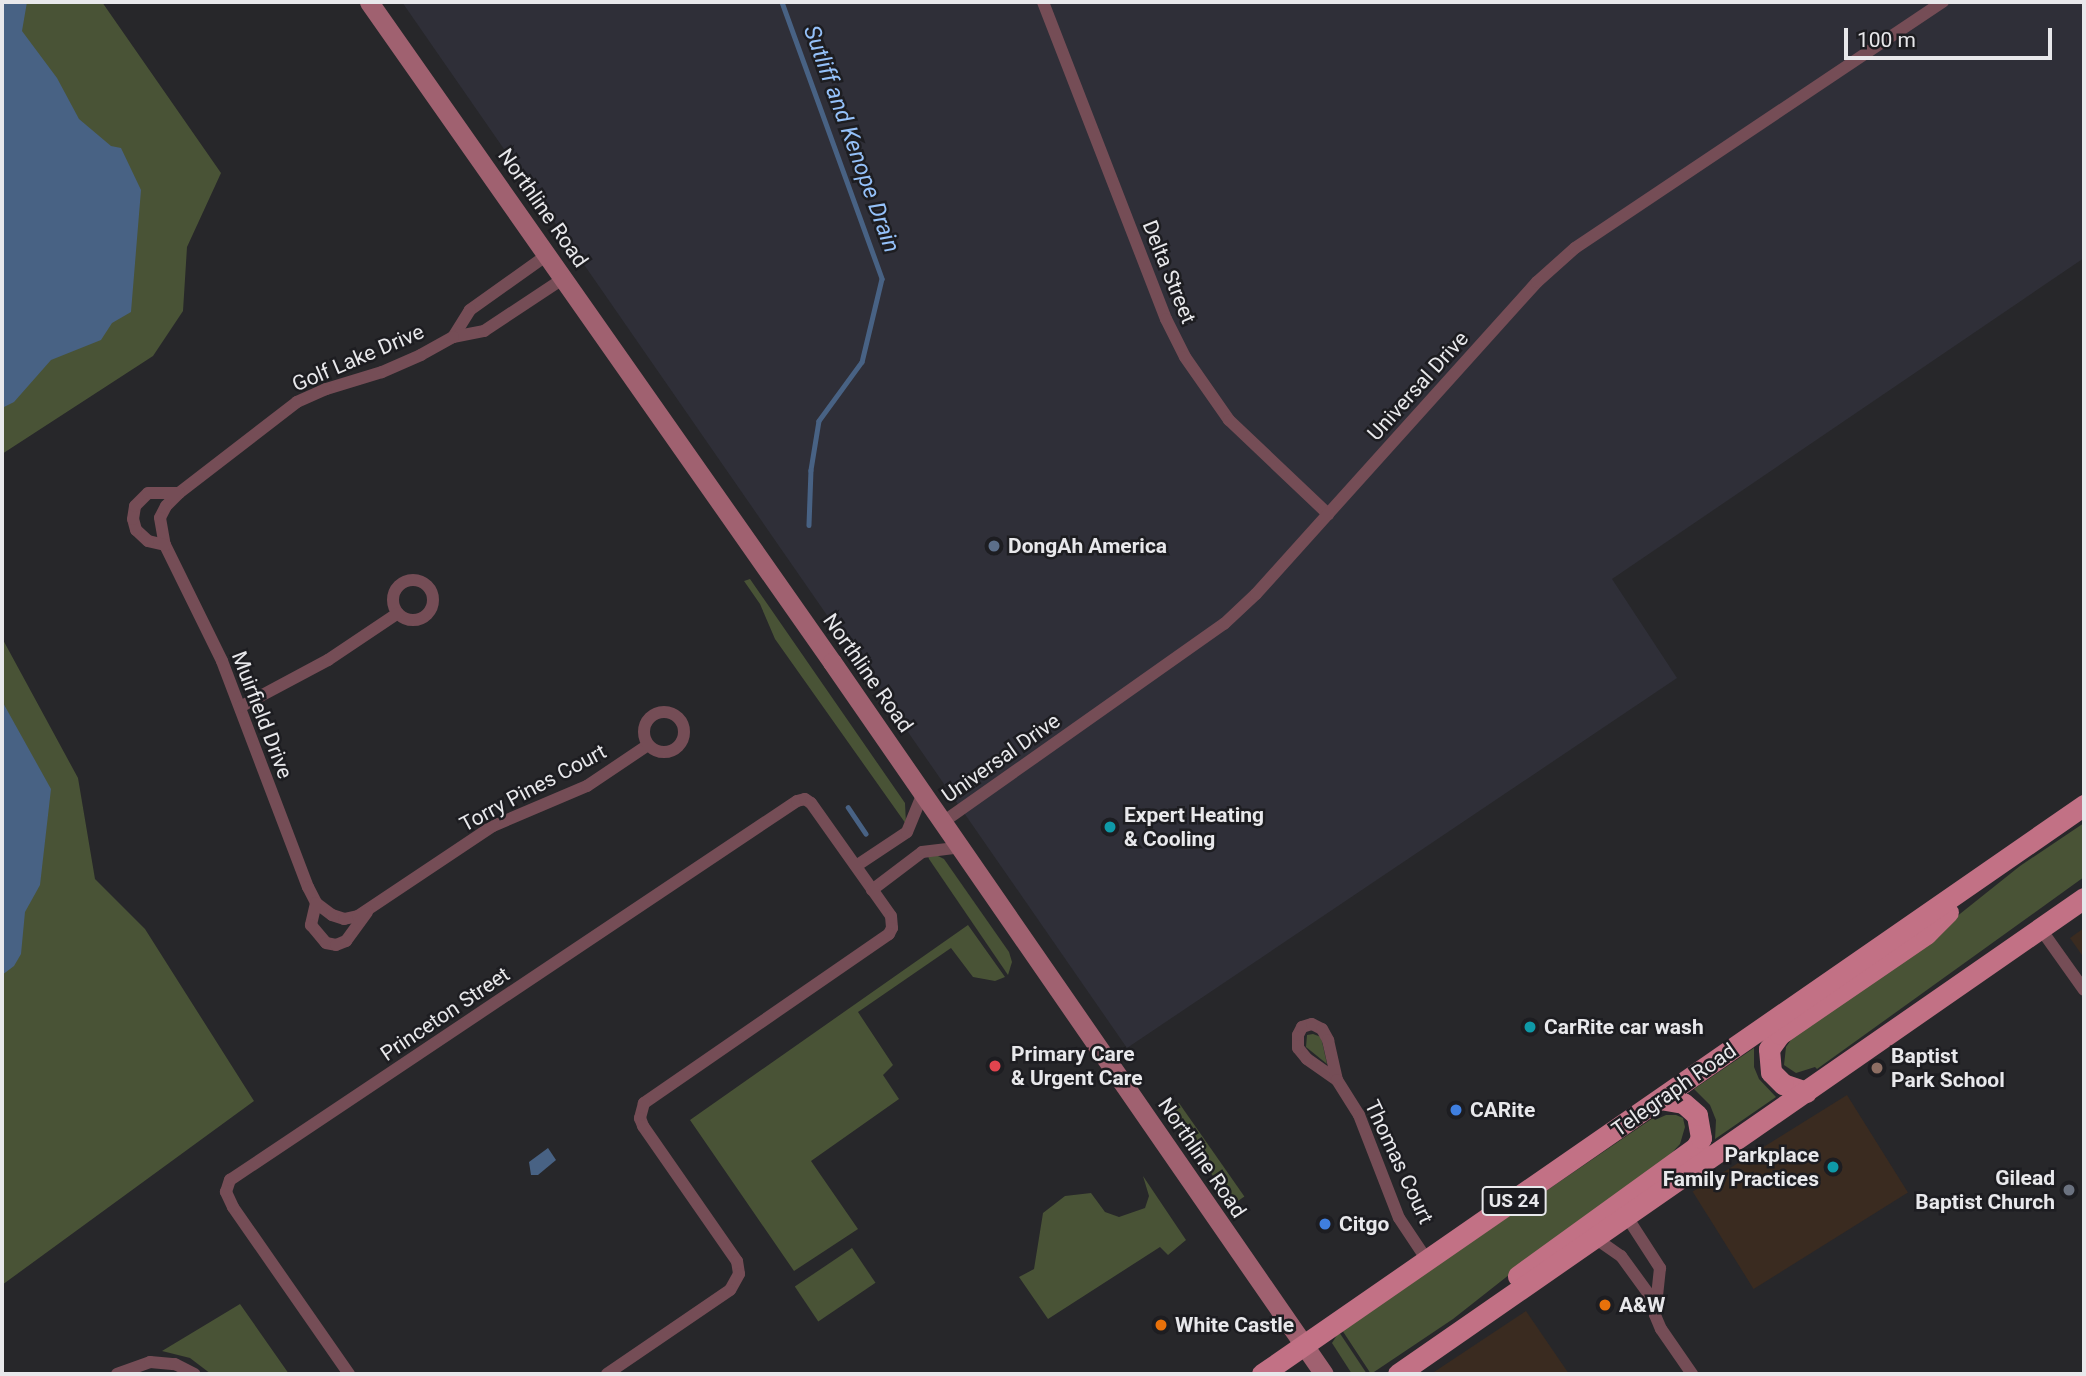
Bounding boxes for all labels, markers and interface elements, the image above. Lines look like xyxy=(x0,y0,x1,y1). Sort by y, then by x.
scale bar xyxy=(1848,14,2056,58)
water label: Sutliff and Kenope Drain xyxy=(797,22,905,256)
text: 100 m xyxy=(1857,28,1916,52)
street label: Northline Road xyxy=(493,144,593,272)
street label: Delta Street xyxy=(1137,217,1201,327)
street label: Golf Lake Drive xyxy=(288,319,428,397)
street label: Universal Drive xyxy=(1362,326,1474,446)
place label: DongAh America xyxy=(1008,533,1167,559)
marker: DongAh America xyxy=(986,538,1002,554)
street label: Northline Road xyxy=(818,609,918,737)
street label: Muirfield Drive xyxy=(226,648,298,782)
street label: Universal Drive xyxy=(937,708,1065,808)
street label: Torry Pines Court xyxy=(456,739,610,837)
place label: Expert Heating & Cooling xyxy=(1124,802,1264,852)
marker: Expert Heating & Cooling xyxy=(1102,819,1118,835)
street label: Princeton Street xyxy=(376,962,514,1066)
place label: CarRite car wash xyxy=(1544,1014,1704,1040)
marker: CarRite car wash xyxy=(1522,1019,1538,1035)
street label: Telegraph Road xyxy=(1607,1038,1741,1142)
place label: Primary Care & Urgent Care xyxy=(1011,1041,1143,1091)
place label: Baptist Park School xyxy=(1891,1043,2005,1093)
marker: Primary Care & Urgent Care xyxy=(985,1056,1005,1076)
marker: Baptist Park School xyxy=(1869,1060,1885,1076)
street label: Northline Road xyxy=(1153,1093,1251,1223)
street label: Thomas Court xyxy=(1359,1096,1439,1228)
place label: CARite xyxy=(1470,1097,1535,1123)
marker: CARite xyxy=(1448,1102,1464,1118)
place label: Parkplace Family Practices xyxy=(1663,1142,1819,1192)
marker: Parkplace Family Practices xyxy=(1825,1159,1841,1175)
place label: Gilead Baptist Church xyxy=(1915,1165,2055,1215)
marker: Gilead Baptist Church xyxy=(2061,1182,2077,1198)
road number: US 24 xyxy=(1481,1186,1547,1217)
place label: Citgo xyxy=(1339,1211,1389,1237)
marker: Citgo xyxy=(1317,1216,1333,1232)
place label: A&W xyxy=(1619,1292,1665,1318)
marker: A&W xyxy=(1597,1297,1613,1313)
place label: White Castle xyxy=(1175,1312,1294,1338)
marker: White Castle xyxy=(1153,1317,1169,1333)

